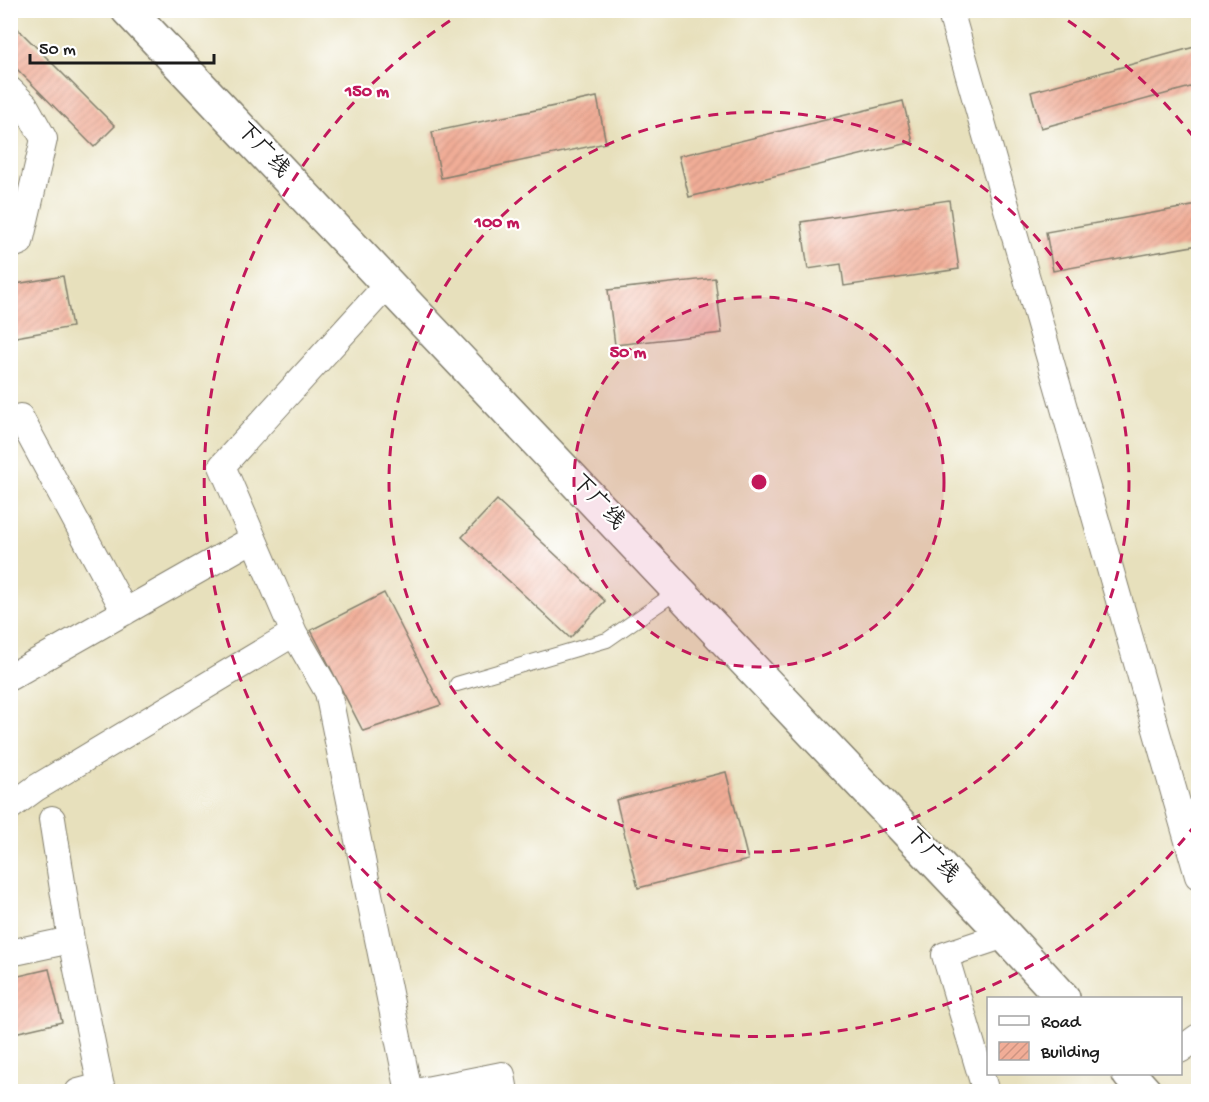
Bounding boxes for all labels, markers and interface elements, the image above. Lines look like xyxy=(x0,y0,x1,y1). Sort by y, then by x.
scale bar xyxy=(30,27,214,65)
text: 50 m xyxy=(39,40,76,61)
text: 150 m xyxy=(344,82,389,103)
street label: 下广线 xyxy=(230,117,295,184)
text: 100 m xyxy=(474,213,520,234)
text: 50 m xyxy=(610,343,647,364)
street label: 下广线 xyxy=(565,469,630,536)
centre of rings xyxy=(749,472,769,492)
street label: 下广线 xyxy=(899,822,964,889)
legend xyxy=(987,997,1182,1075)
text: Road xyxy=(1041,1013,1082,1034)
text: Building xyxy=(1040,1043,1100,1064)

